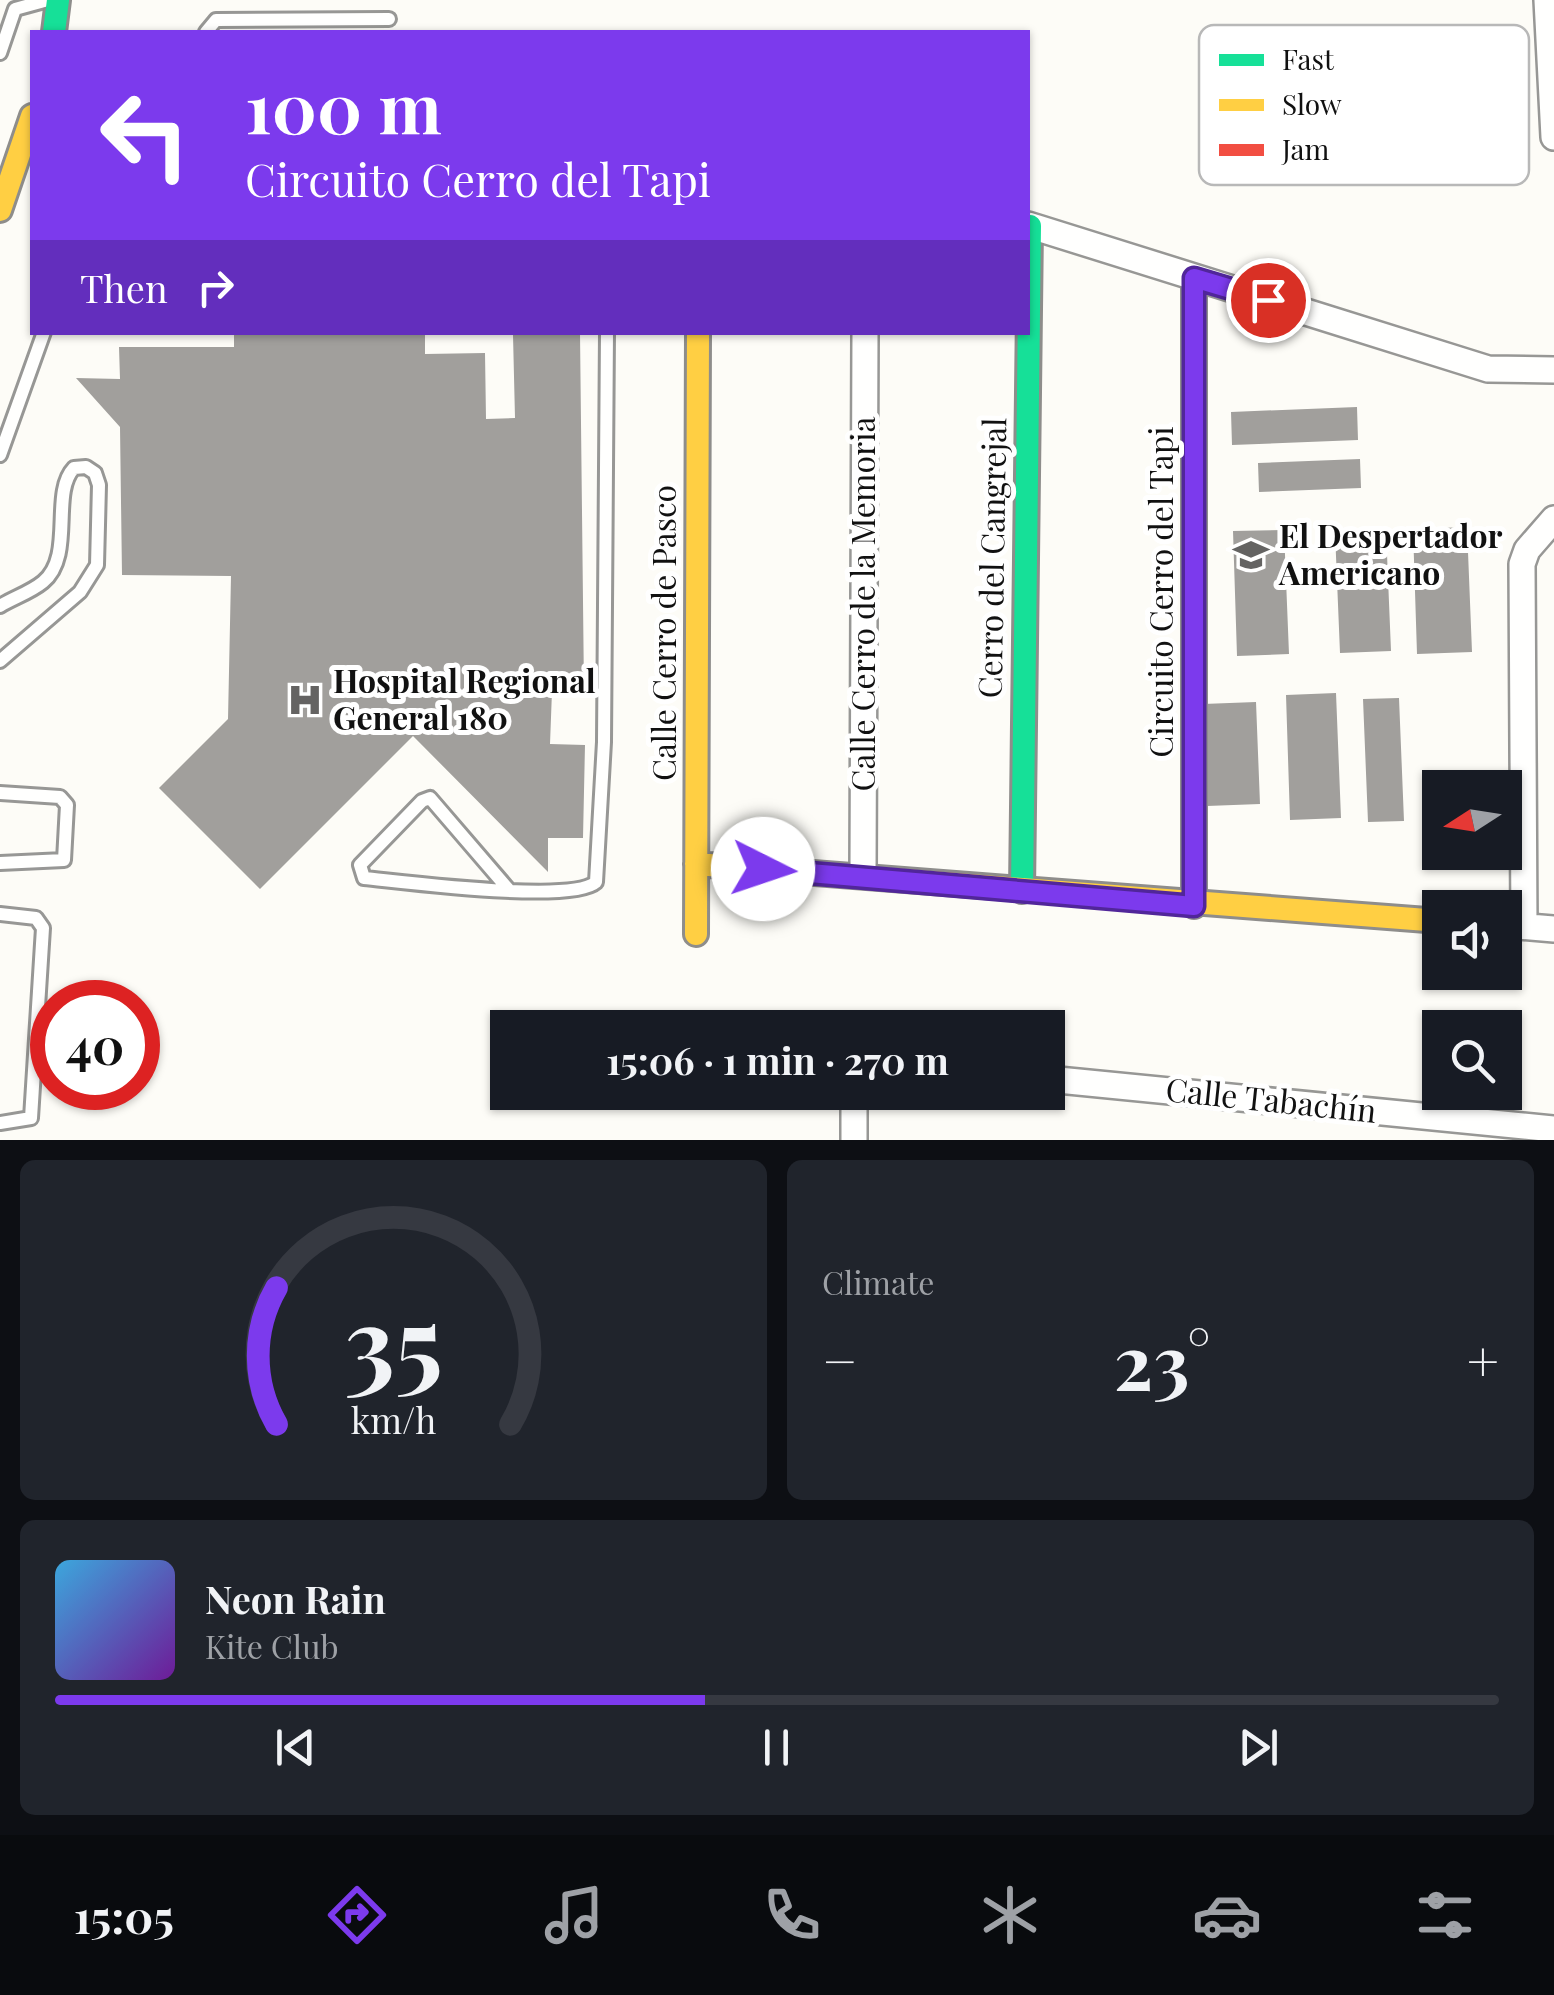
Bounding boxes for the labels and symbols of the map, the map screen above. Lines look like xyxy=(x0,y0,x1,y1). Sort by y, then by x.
legend xyxy=(1199,25,1529,185)
text: Fast xyxy=(1282,40,1335,77)
text: Slow xyxy=(1282,85,1342,122)
text: Jam xyxy=(1281,130,1329,167)
pin xyxy=(1226,258,1311,343)
street label: Calle Cerro de la Memoria xyxy=(840,416,883,792)
street label: Cerro del Cangrejal xyxy=(967,417,1014,699)
street label: Circuito Cerro del Tapi xyxy=(1138,426,1181,758)
street label: Calle Cerro de Pasco xyxy=(641,485,684,781)
place label: El Despertador Americano xyxy=(1278,513,1503,593)
school or university icon: El Despertador Americano xyxy=(1232,536,1270,574)
place label: Hospital Regional General 180 xyxy=(333,658,596,738)
hospital icon: Hospital Regional General 180 xyxy=(286,681,324,719)
north arrow xyxy=(1422,770,1522,870)
position arrow xyxy=(711,817,815,921)
speed limit sign: 40 xyxy=(30,980,160,1110)
street label: Calle Tabachín xyxy=(1164,1066,1379,1131)

